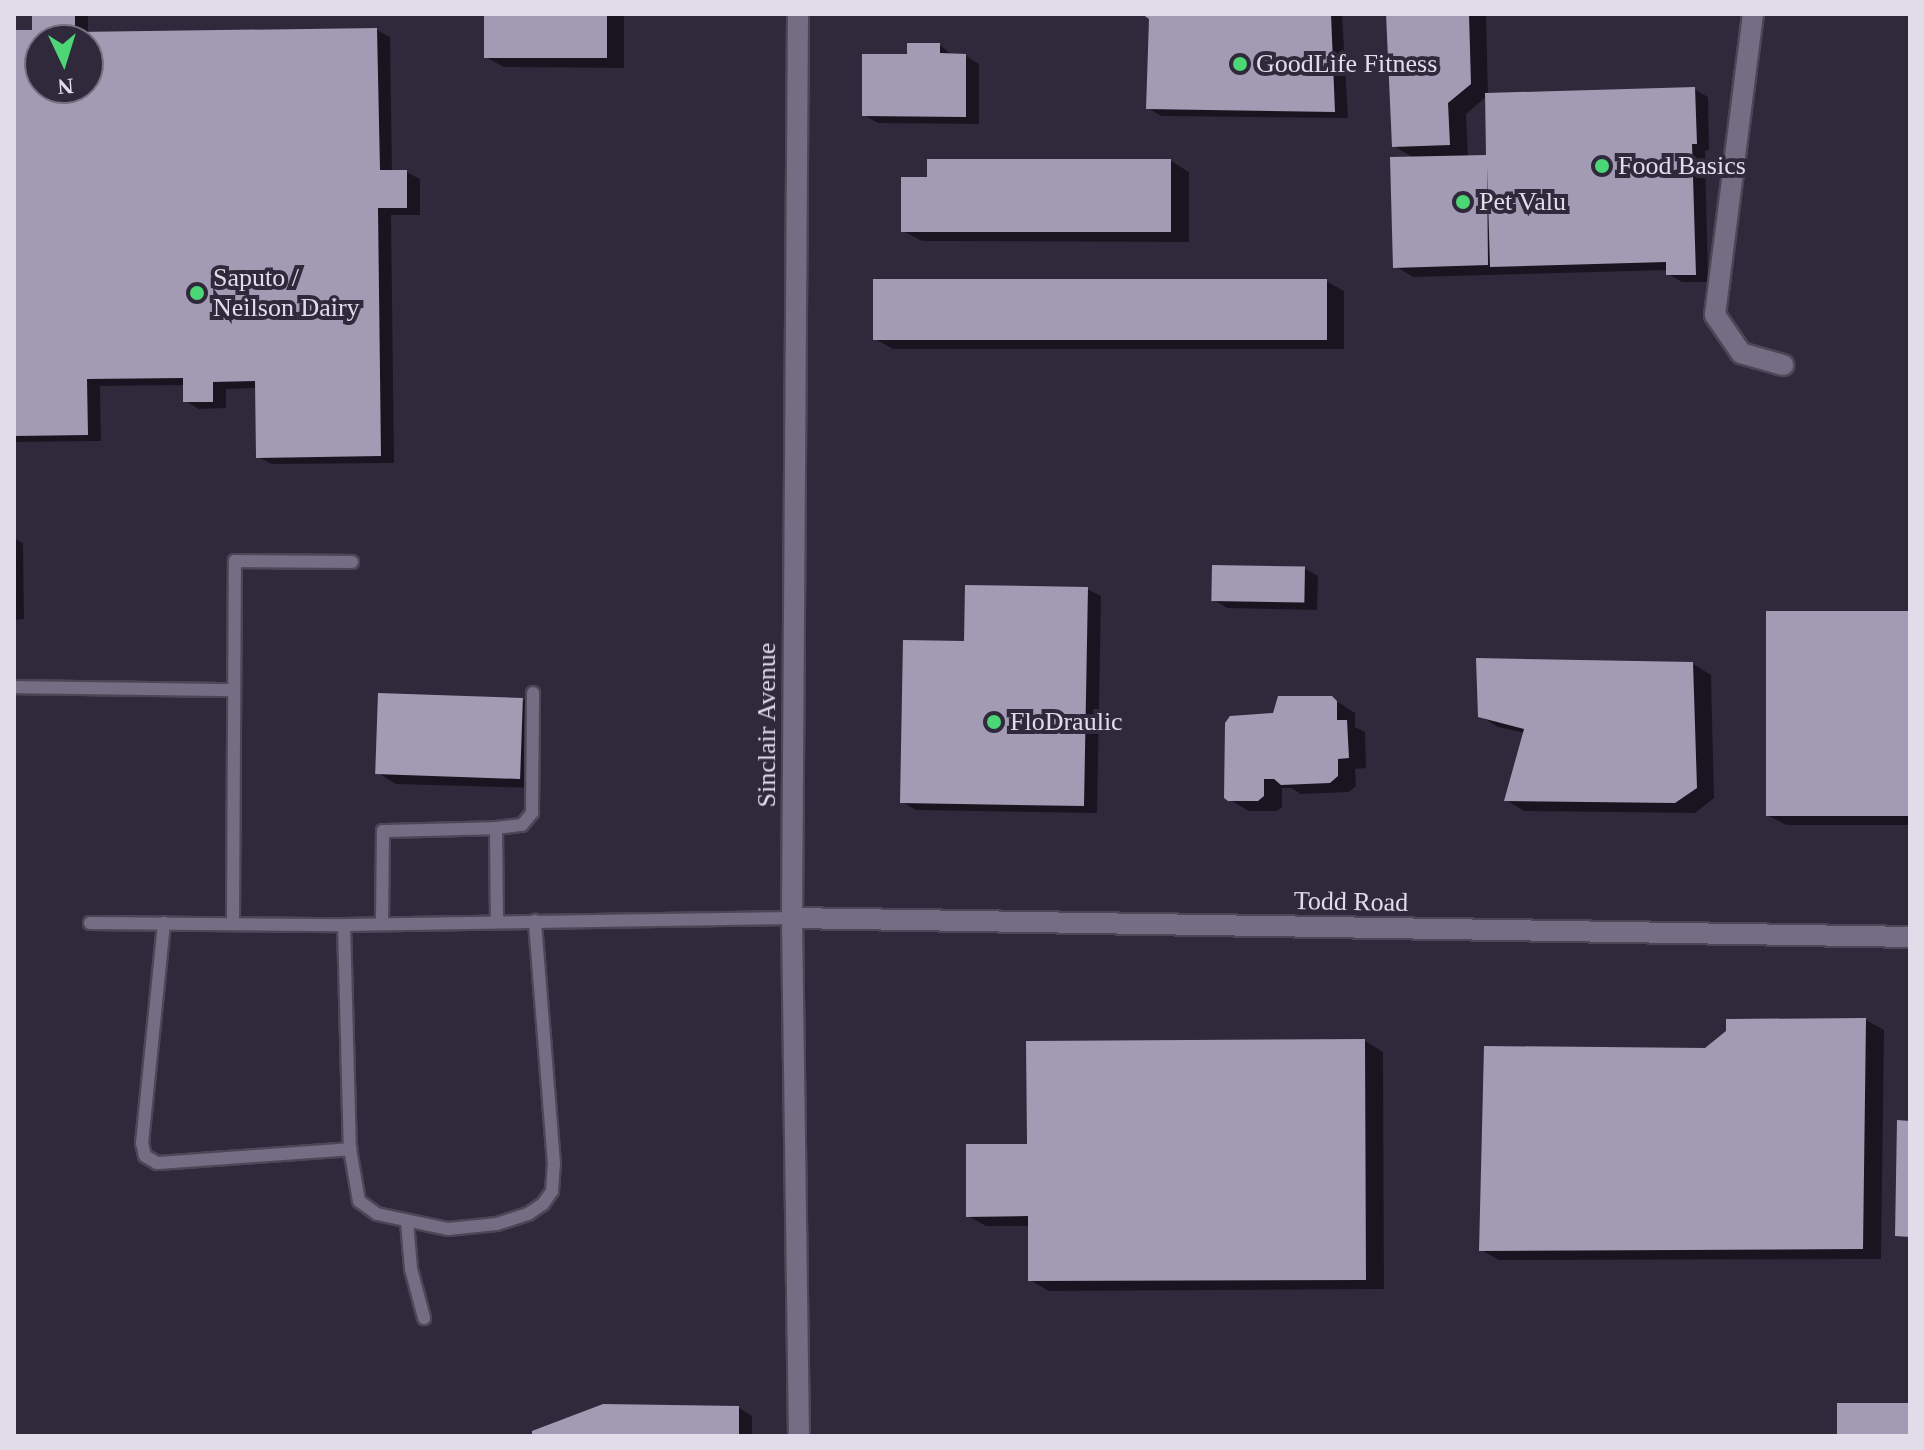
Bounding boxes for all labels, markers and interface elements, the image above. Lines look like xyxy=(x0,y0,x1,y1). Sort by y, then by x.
north arrow xyxy=(24,24,104,104)
place label: GoodLife Fitness xyxy=(1256,48,1437,80)
marker: GoodLife Fitness xyxy=(1231,55,1249,73)
text: N xyxy=(57,73,74,99)
place label: Food Basics xyxy=(1618,150,1746,182)
marker: Food Basics xyxy=(1593,157,1611,175)
place label: Pet Valu xyxy=(1479,186,1566,218)
marker: Pet Valu xyxy=(1454,193,1472,211)
place label: Saputo / Neilson Dairy xyxy=(213,262,360,324)
marker: Saputo / Neilson Dairy xyxy=(188,284,206,302)
street label: Sinclair Avenue xyxy=(751,642,783,808)
place label: FloDraulic xyxy=(1010,706,1123,738)
marker: FloDraulic xyxy=(985,713,1003,731)
street label: Todd Road xyxy=(1294,885,1408,919)

